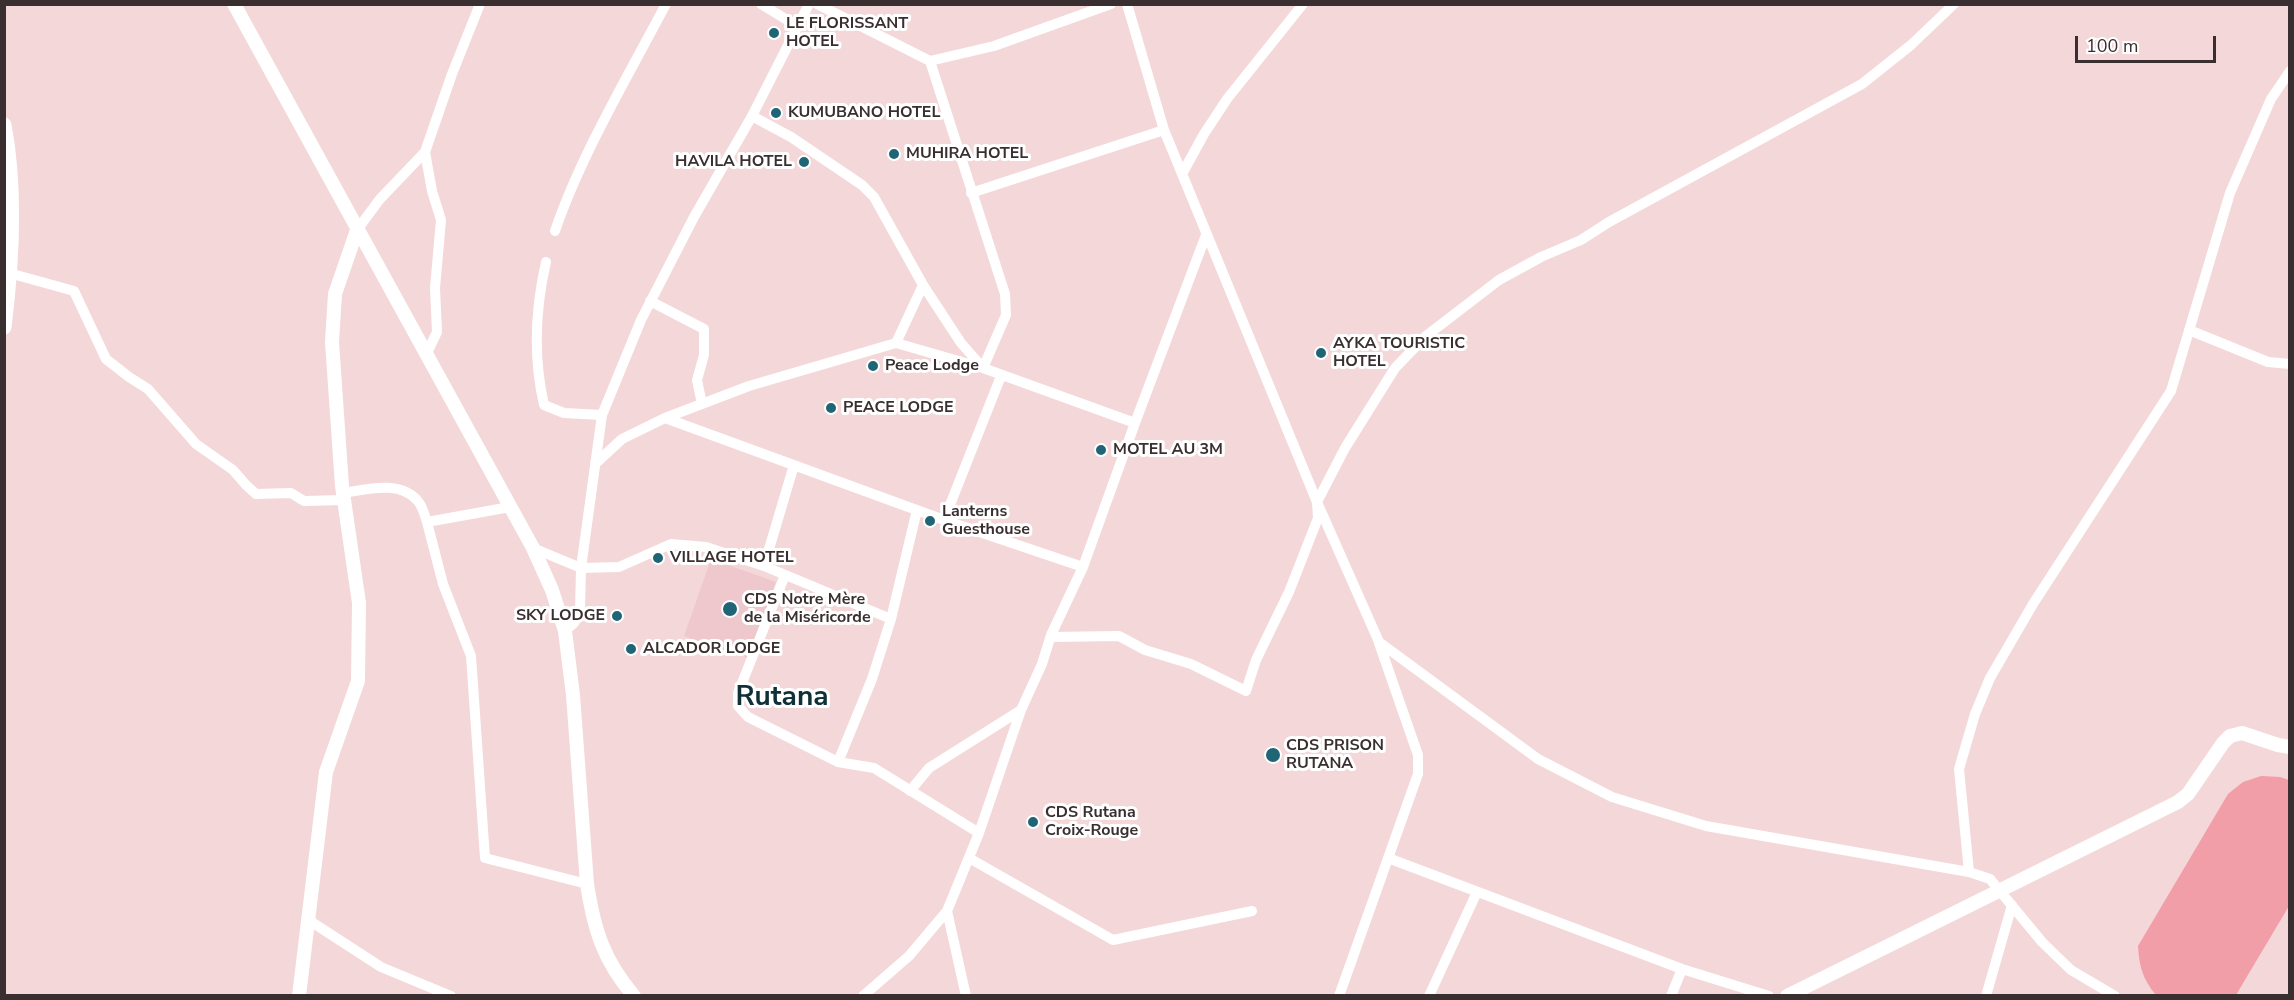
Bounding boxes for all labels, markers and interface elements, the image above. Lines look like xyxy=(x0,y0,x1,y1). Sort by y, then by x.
place label: LE FLORISSANT HOTEL xyxy=(786,14,908,52)
scale bar xyxy=(2078,24,2219,62)
marker: LE FLORISSANT HOTEL xyxy=(767,26,781,40)
text: 100 m xyxy=(2086,34,2138,58)
place label: KUMUBANO HOTEL xyxy=(788,103,940,123)
marker: KUMUBANO HOTEL xyxy=(769,106,783,120)
place label: MUHIRA HOTEL xyxy=(906,144,1028,164)
marker: MUHIRA HOTEL xyxy=(887,147,901,161)
place label: HAVILA HOTEL xyxy=(675,152,792,172)
marker: HAVILA HOTEL xyxy=(797,155,811,169)
place label: AYKA TOURISTIC HOTEL xyxy=(1333,334,1465,372)
marker: AYKA TOURISTIC HOTEL xyxy=(1314,346,1328,360)
place label: Peace Lodge xyxy=(885,356,979,376)
marker: Peace Lodge xyxy=(866,359,880,373)
place label: PEACE LODGE xyxy=(843,398,954,418)
marker: PEACE LODGE xyxy=(824,401,838,415)
place label: MOTEL AU 3M xyxy=(1113,440,1223,460)
marker: MOTEL AU 3M xyxy=(1094,443,1108,457)
place label: Lanterns Guesthouse xyxy=(942,502,1030,540)
marker: Lanterns Guesthouse xyxy=(923,514,937,528)
place label: VILLAGE HOTEL xyxy=(670,548,794,568)
marker: VILLAGE HOTEL xyxy=(651,551,665,565)
place label: CDS Notre Mère de la Miséricorde xyxy=(744,590,871,628)
marker: CDS Notre Mère de la Miséricorde xyxy=(721,600,739,618)
place label: SKY LODGE xyxy=(516,606,605,626)
marker: SKY LODGE xyxy=(610,609,624,623)
place label: ALCADOR LODGE xyxy=(643,639,780,659)
marker: ALCADOR LODGE xyxy=(624,642,638,656)
district label: Rutana xyxy=(735,681,829,715)
place label: CDS PRISON RUTANA xyxy=(1286,736,1384,774)
marker: CDS PRISON RUTANA xyxy=(1264,746,1282,764)
place label: CDS Rutana Croix-Rouge xyxy=(1045,803,1138,841)
marker: CDS Rutana Croix-Rouge xyxy=(1026,815,1040,829)

